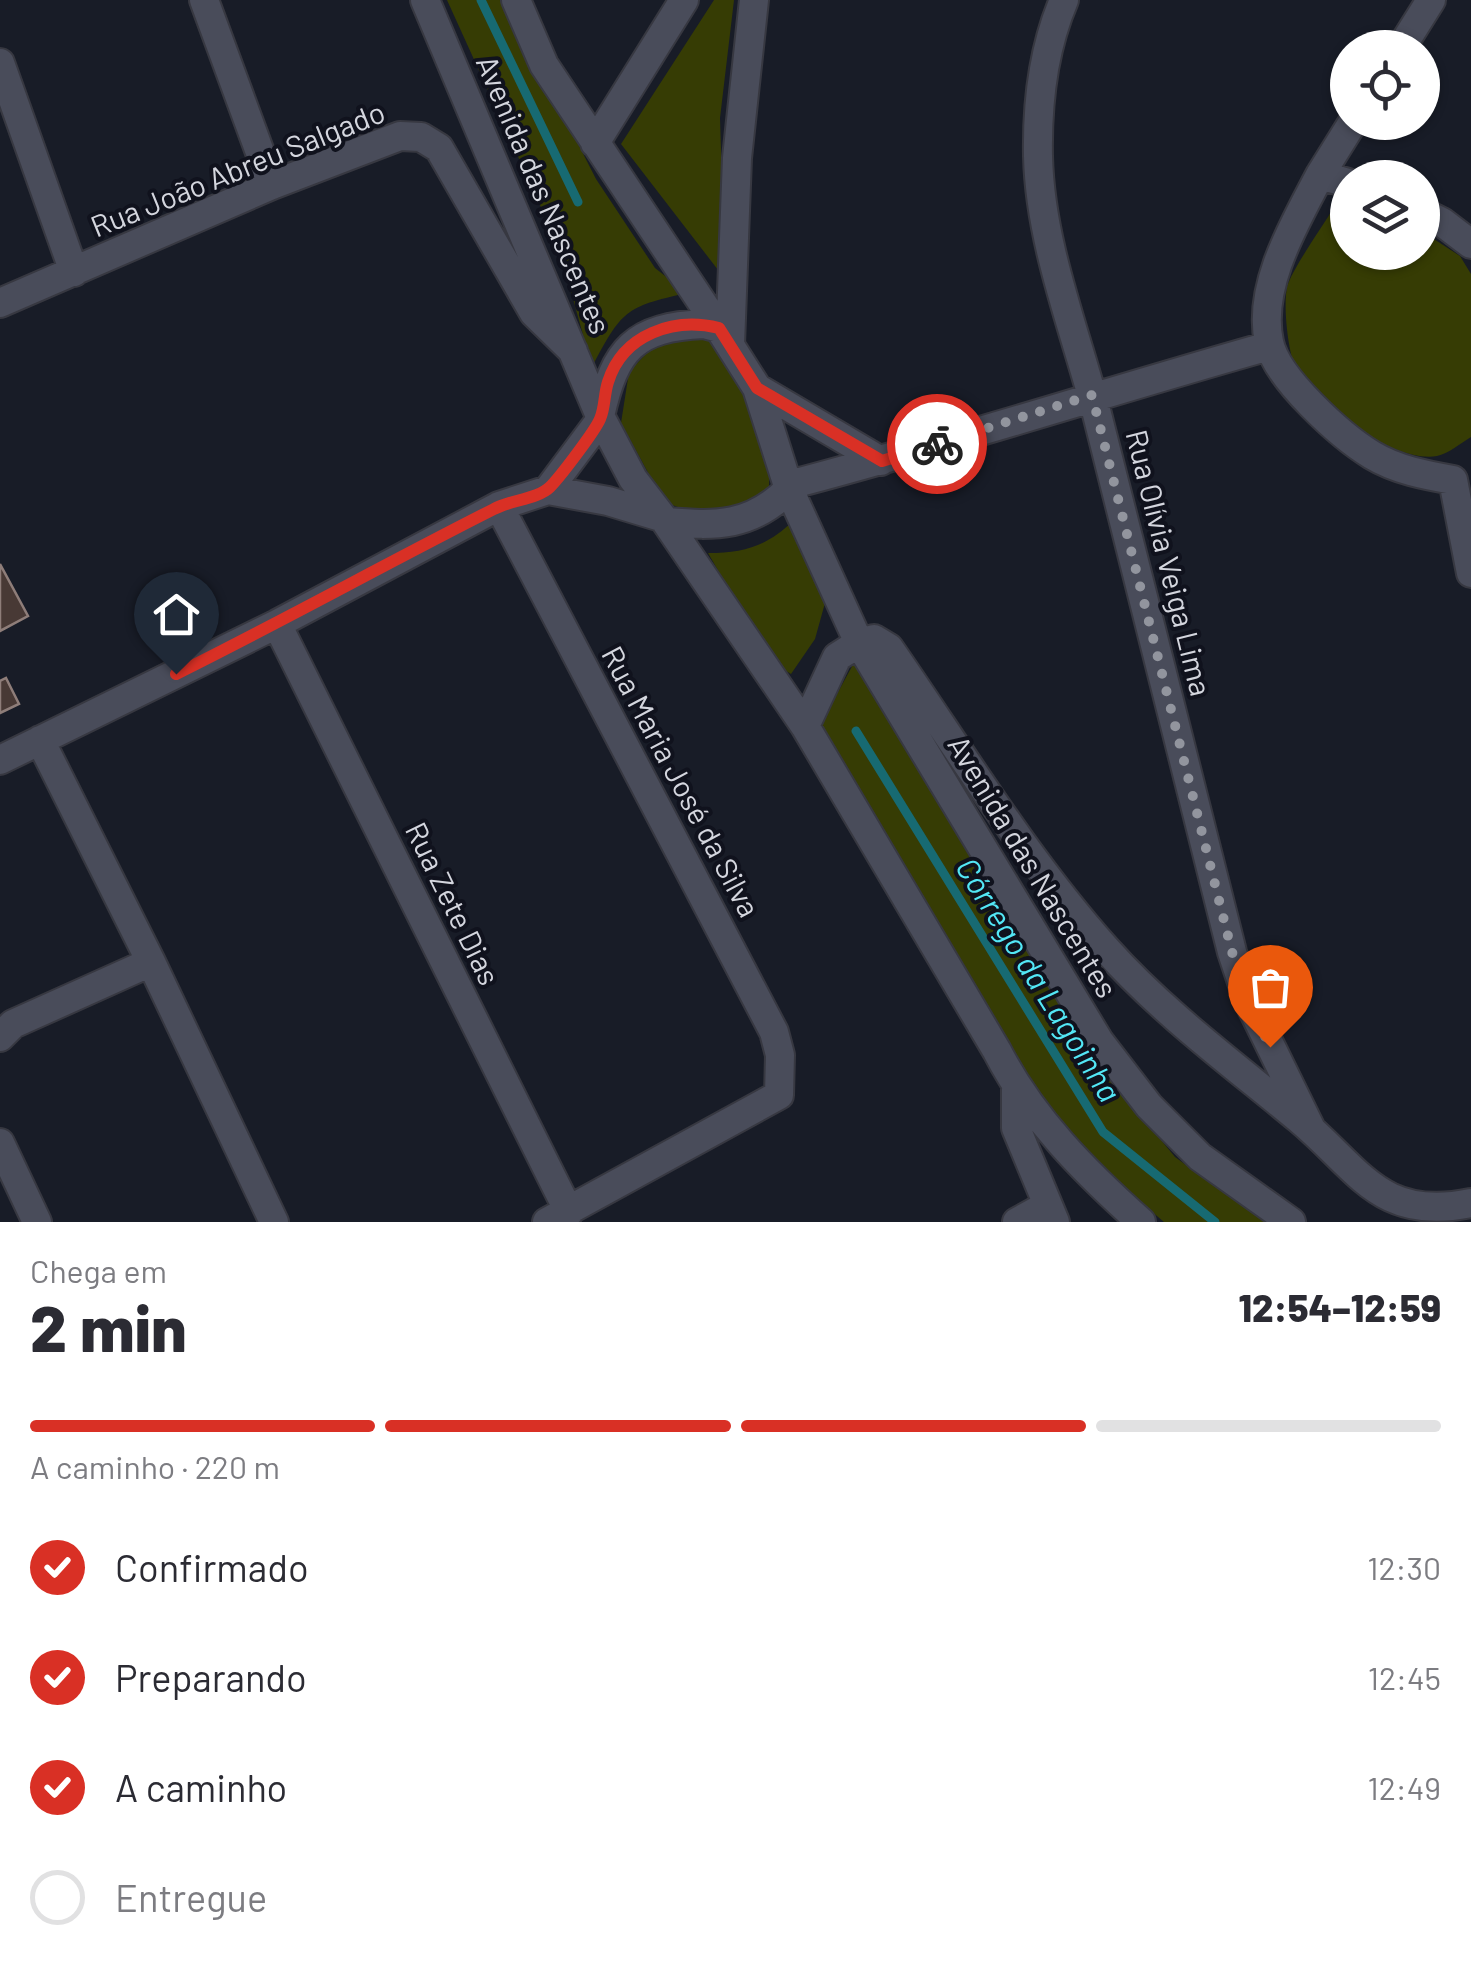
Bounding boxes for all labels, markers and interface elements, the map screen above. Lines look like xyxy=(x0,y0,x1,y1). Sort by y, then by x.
map controls xyxy=(1330,30,1440,270)
button: locate xyxy=(1330,30,1440,140)
street label: Avenida das Nascentes xyxy=(470,50,620,339)
street label: Rua João Abreu Salgado xyxy=(85,93,390,244)
button: layers xyxy=(1330,160,1440,270)
courier xyxy=(887,394,987,494)
icon: bike xyxy=(910,417,965,472)
street label: Rua Olívia Veiga Lima xyxy=(1119,426,1220,699)
pin xyxy=(134,572,219,675)
icon: home xyxy=(149,587,204,642)
street label: Rua Maria José da Silva xyxy=(595,639,768,923)
street label: Avenida das Nascentes xyxy=(941,729,1126,1003)
street label: Rua Zete Dias xyxy=(399,816,509,990)
water label: Córrego da Lagoinha xyxy=(949,850,1130,1108)
pin xyxy=(1228,945,1313,1048)
icon: bag xyxy=(1243,960,1298,1015)
text: Chega em xyxy=(30,1251,167,1289)
text: 12:54–12:59 xyxy=(1238,1284,1441,1330)
text: 2 min xyxy=(30,1287,187,1365)
text: A caminho · 220 m xyxy=(30,1447,280,1485)
icon: check xyxy=(30,1540,85,1595)
text: Confirmado xyxy=(115,1544,309,1590)
text: 12:30 xyxy=(1367,1548,1441,1586)
icon: check xyxy=(30,1650,85,1705)
text: Preparando xyxy=(115,1654,307,1700)
text: 12:45 xyxy=(1368,1658,1441,1696)
icon: check xyxy=(30,1760,85,1815)
text: A caminho xyxy=(115,1764,287,1810)
text: 12:49 xyxy=(1367,1768,1441,1806)
text: Entregue xyxy=(115,1874,267,1920)

